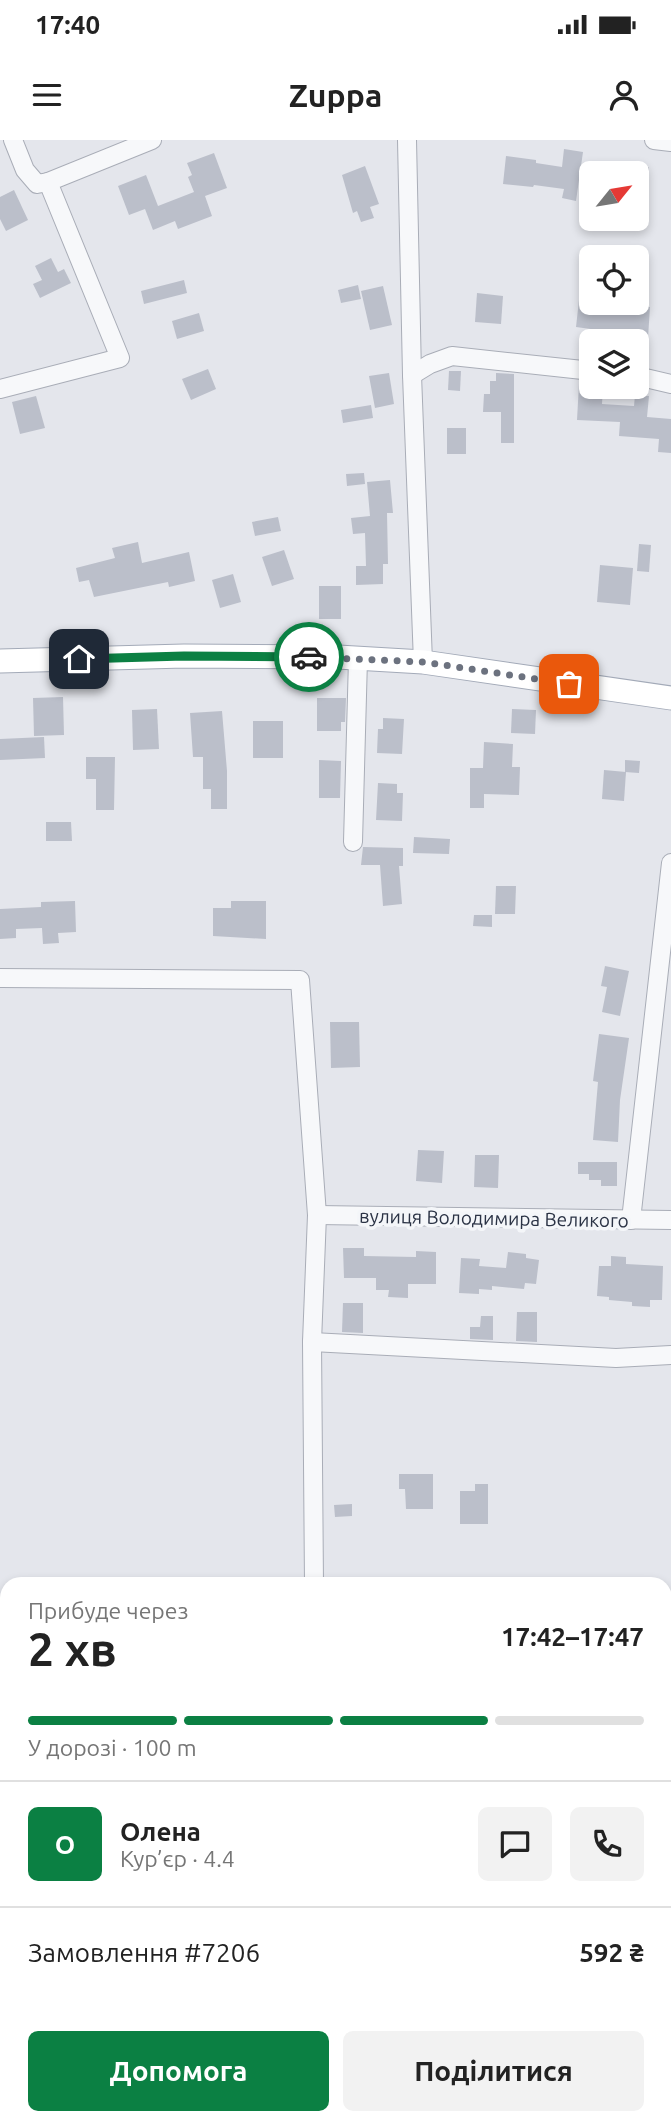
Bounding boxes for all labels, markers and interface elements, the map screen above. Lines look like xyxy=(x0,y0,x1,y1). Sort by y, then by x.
text: 17:40 xyxy=(35,10,100,39)
icon: menu xyxy=(28,76,66,114)
icon: person xyxy=(605,76,643,114)
text: Zuppa xyxy=(289,77,382,113)
north arrow xyxy=(579,161,649,231)
map controls xyxy=(579,161,649,399)
button: locate xyxy=(579,245,649,315)
button: layers xyxy=(579,329,649,399)
courier xyxy=(274,622,344,692)
pin xyxy=(49,629,109,689)
icon: car xyxy=(290,638,328,676)
icon: home xyxy=(60,640,98,678)
pin xyxy=(539,654,599,714)
icon: bag xyxy=(550,665,588,703)
street label: вулиця Володимира Великого xyxy=(359,1205,629,1231)
text: Прибуде через xyxy=(28,1598,189,1623)
text: 17:42–17:47 xyxy=(501,1622,644,1651)
text: 2 хв xyxy=(28,1623,117,1675)
text: У дорозі · 100 m xyxy=(28,1735,197,1760)
button: chat xyxy=(478,1807,552,1881)
button: phone xyxy=(570,1807,644,1881)
text: Олена xyxy=(120,1817,201,1846)
text: О xyxy=(55,1830,75,1859)
text: Кур’єр · 4.4 xyxy=(120,1846,235,1871)
text: Замовлення #7206 xyxy=(28,1938,260,1967)
text: 592 ₴ xyxy=(579,1938,644,1967)
button: Допомога xyxy=(28,2031,329,2111)
button: Поділитися xyxy=(343,2031,644,2111)

